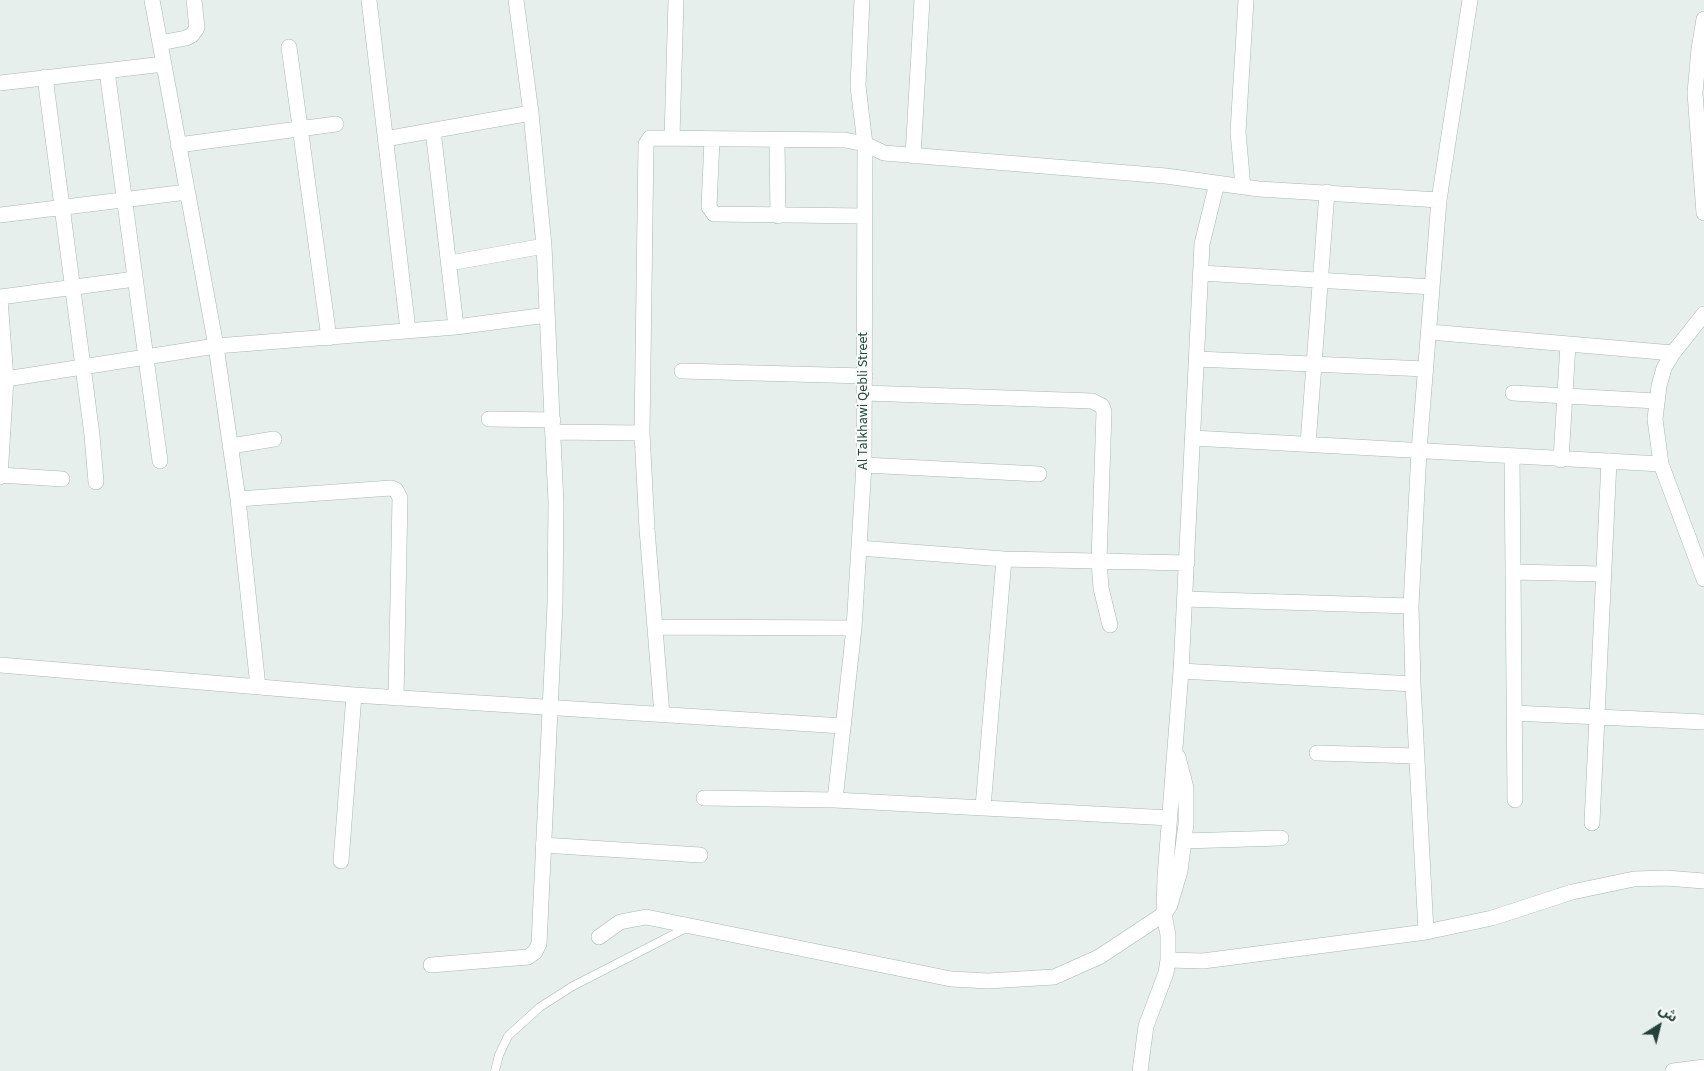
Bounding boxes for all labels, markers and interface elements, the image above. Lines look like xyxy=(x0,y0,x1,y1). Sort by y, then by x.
street label: Al Talkhawi Qebli Street xyxy=(856,332,872,470)
text: ش xyxy=(1654,1000,1681,1028)
north arrow xyxy=(1634,1001,1684,1051)

